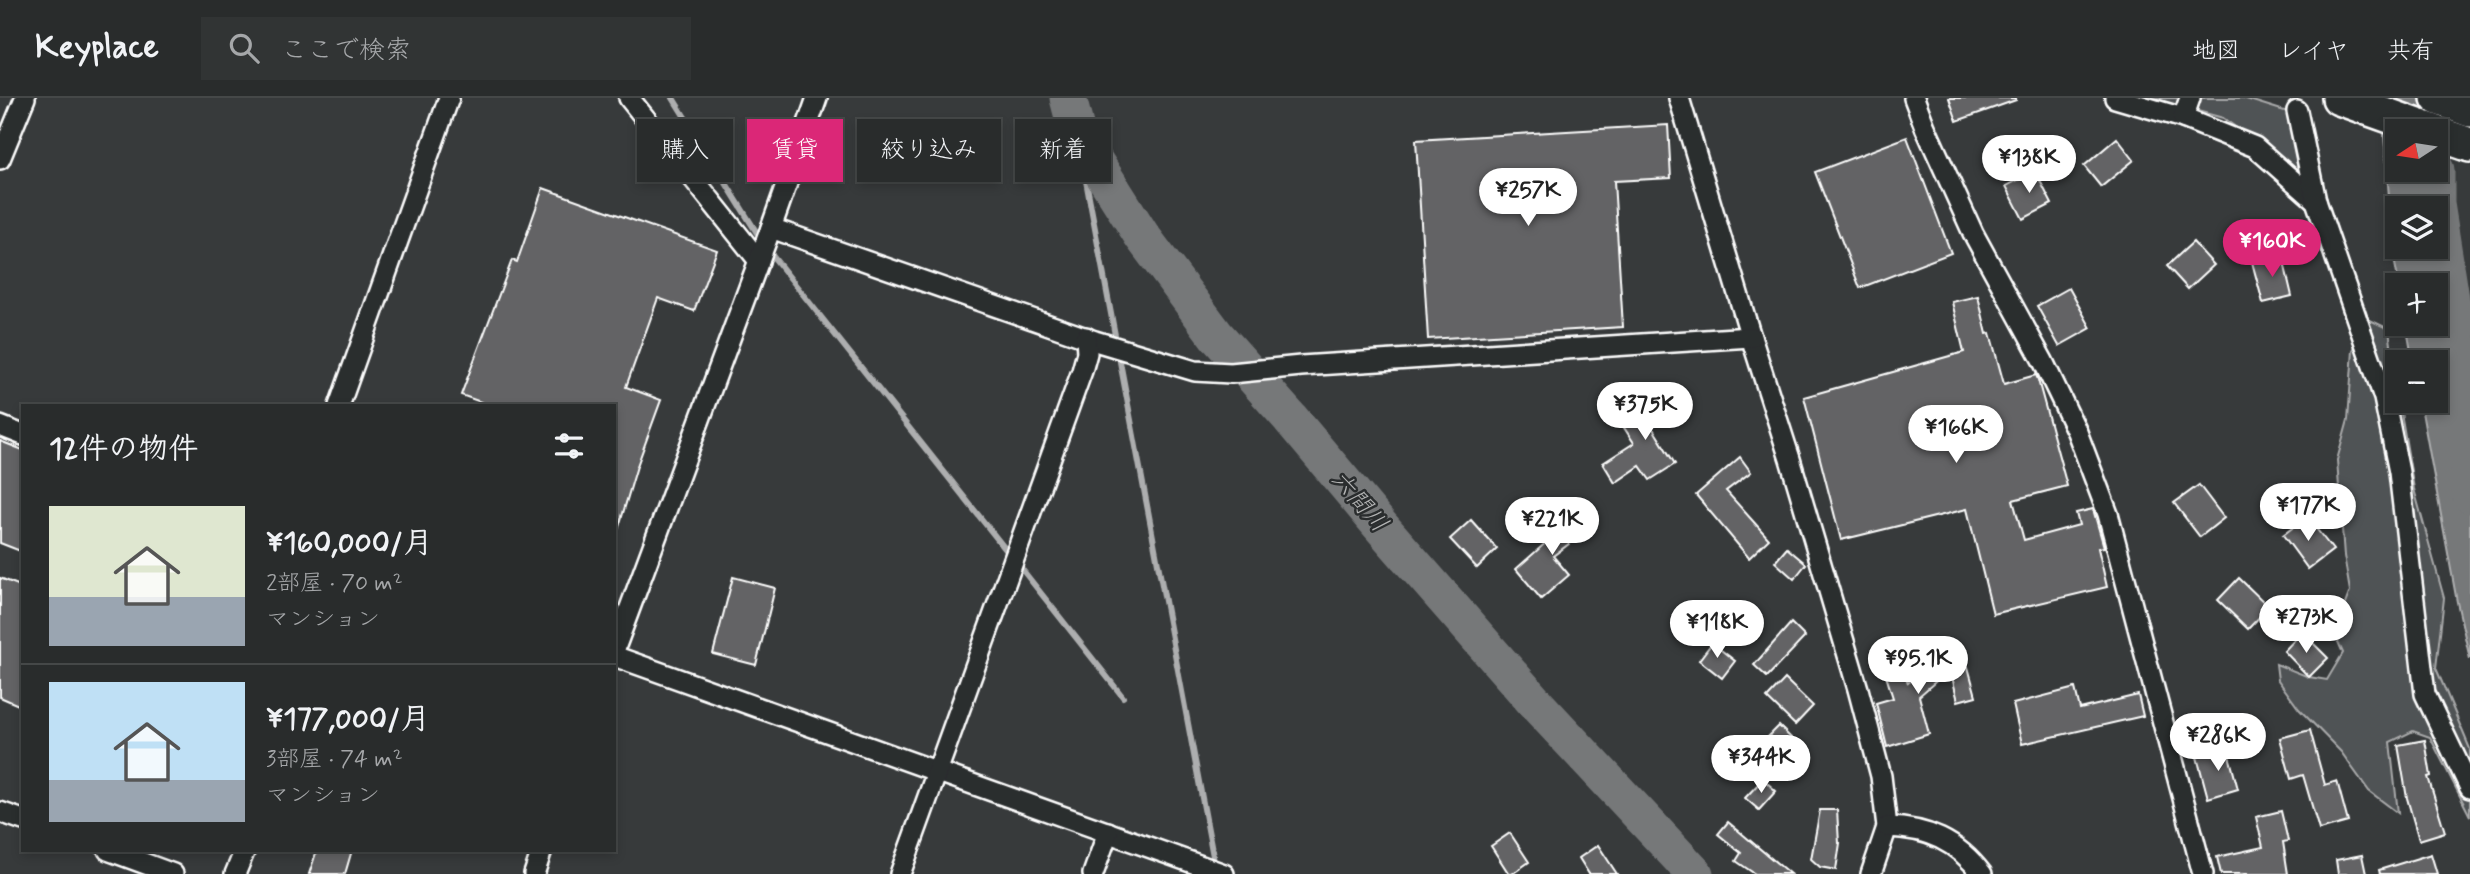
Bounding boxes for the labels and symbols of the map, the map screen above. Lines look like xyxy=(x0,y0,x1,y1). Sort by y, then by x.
north arrow xyxy=(2385,119,2448,182)
pin: ¥138K xyxy=(1980,136,2078,195)
pin: ¥257K xyxy=(1479,169,1577,228)
pin: ¥160K xyxy=(2223,220,2321,279)
pin: ¥375K xyxy=(1596,382,1694,442)
pin: ¥166K xyxy=(1907,406,2005,465)
water label: 六間川 xyxy=(1324,465,1394,539)
pin: ¥177K xyxy=(2259,484,2357,543)
pin: ¥221K xyxy=(1503,498,1601,557)
pin: ¥273K xyxy=(2257,596,2355,655)
pin: ¥118K xyxy=(1668,601,1766,660)
pin: ¥95.1K xyxy=(1861,636,1975,696)
pin: ¥286K xyxy=(2169,714,2267,773)
pin: ¥344K xyxy=(1712,736,1810,795)

